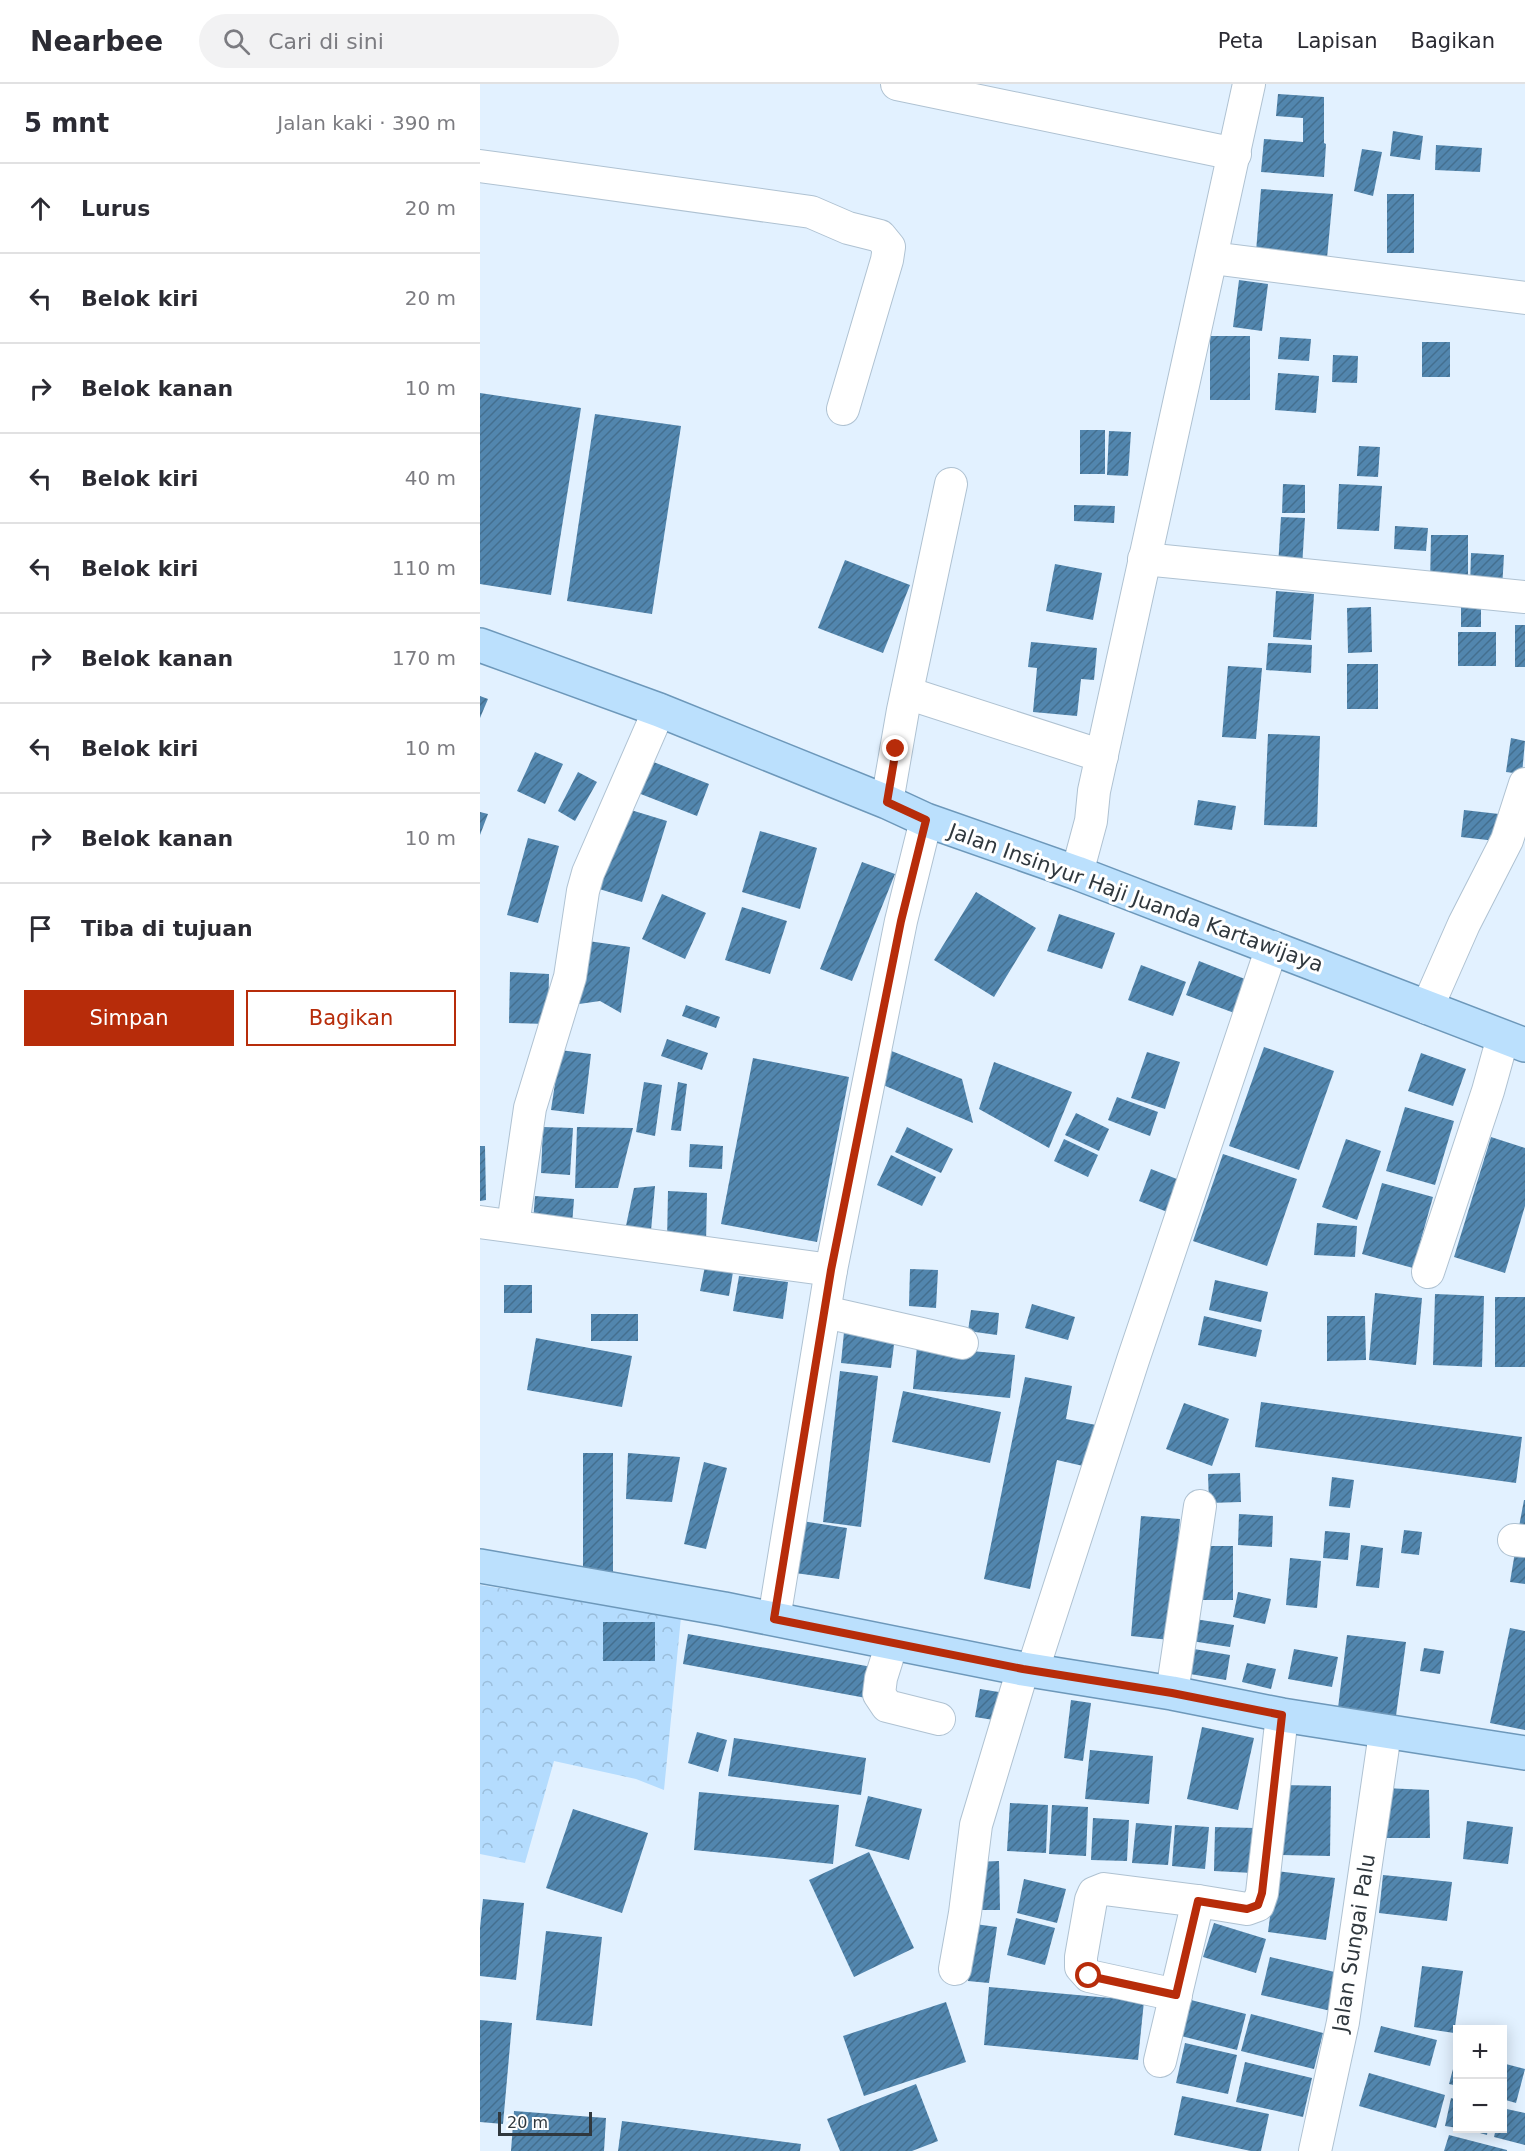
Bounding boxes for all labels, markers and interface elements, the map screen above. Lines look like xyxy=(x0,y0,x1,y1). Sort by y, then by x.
search box xyxy=(199,14,619,68)
text: Nearbee xyxy=(30,25,163,58)
icon: search xyxy=(220,25,253,58)
text: Cari di sini xyxy=(268,29,384,54)
text: Peta xyxy=(1218,29,1264,53)
text: Lapisan xyxy=(1297,29,1378,53)
text: Bagikan xyxy=(1411,29,1495,53)
text: 5 mnt xyxy=(24,108,109,138)
text: Jalan kaki · 390 m xyxy=(277,111,456,135)
icon: ahead xyxy=(24,192,57,225)
text: Lurus xyxy=(81,196,150,221)
text: 20 m xyxy=(405,196,456,220)
icon: left xyxy=(24,282,57,315)
text: Belok kiri xyxy=(81,286,198,311)
text: 20 m xyxy=(405,286,456,310)
icon: right xyxy=(24,372,57,405)
text: Belok kanan xyxy=(81,376,233,401)
text: 10 m xyxy=(405,376,456,400)
icon: left xyxy=(24,462,57,495)
text: Belok kiri xyxy=(81,466,198,491)
text: 40 m xyxy=(405,466,456,490)
icon: left xyxy=(24,552,57,585)
text: Belok kiri xyxy=(81,556,198,581)
text: 110 m xyxy=(392,556,456,580)
icon: right xyxy=(24,642,57,675)
text: Belok kanan xyxy=(81,646,233,671)
text: 170 m xyxy=(392,646,456,670)
icon: left xyxy=(24,732,57,765)
route end xyxy=(882,735,908,761)
text: Belok kiri xyxy=(81,736,198,761)
text: 10 m xyxy=(405,736,456,760)
street label: Jalan Insinyur Haji Juanda Kartawijaya xyxy=(944,818,1327,977)
icon: right xyxy=(24,822,57,855)
text: Belok kanan xyxy=(81,826,233,851)
text: 10 m xyxy=(405,826,456,850)
icon: arrive xyxy=(24,912,57,945)
text: Tiba di tujuan xyxy=(81,916,253,941)
button: Simpan xyxy=(24,990,234,1046)
button: Bagikan xyxy=(246,990,456,1046)
street label: Jalan Sungai Palu xyxy=(1328,1852,1380,2036)
route start xyxy=(1075,1962,1101,1988)
map controls xyxy=(1453,2025,1507,2133)
button: + xyxy=(1453,2025,1507,2079)
button: − xyxy=(1453,2079,1507,2133)
scale bar xyxy=(498,2109,592,2136)
text: 20 m xyxy=(507,2113,548,2132)

